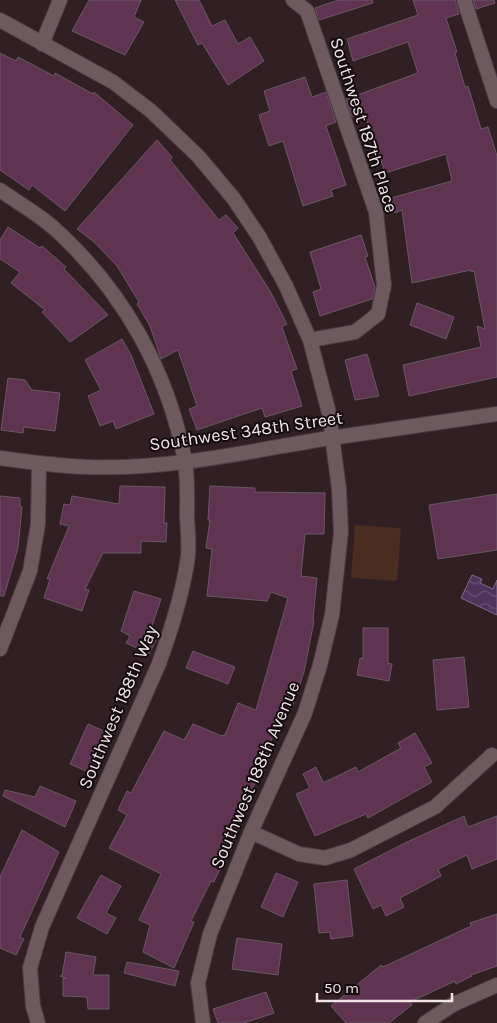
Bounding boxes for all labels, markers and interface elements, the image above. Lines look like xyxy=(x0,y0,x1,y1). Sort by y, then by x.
street label: Southwest 187th Place xyxy=(325,35,403,215)
street label: Southwest 348th Street xyxy=(148,406,344,455)
street label: Southwest 188th Way xyxy=(74,621,163,792)
street label: Southwest 188th Avenue xyxy=(206,678,304,872)
scale bar xyxy=(317,970,452,1002)
text: 50 m xyxy=(324,979,359,997)

